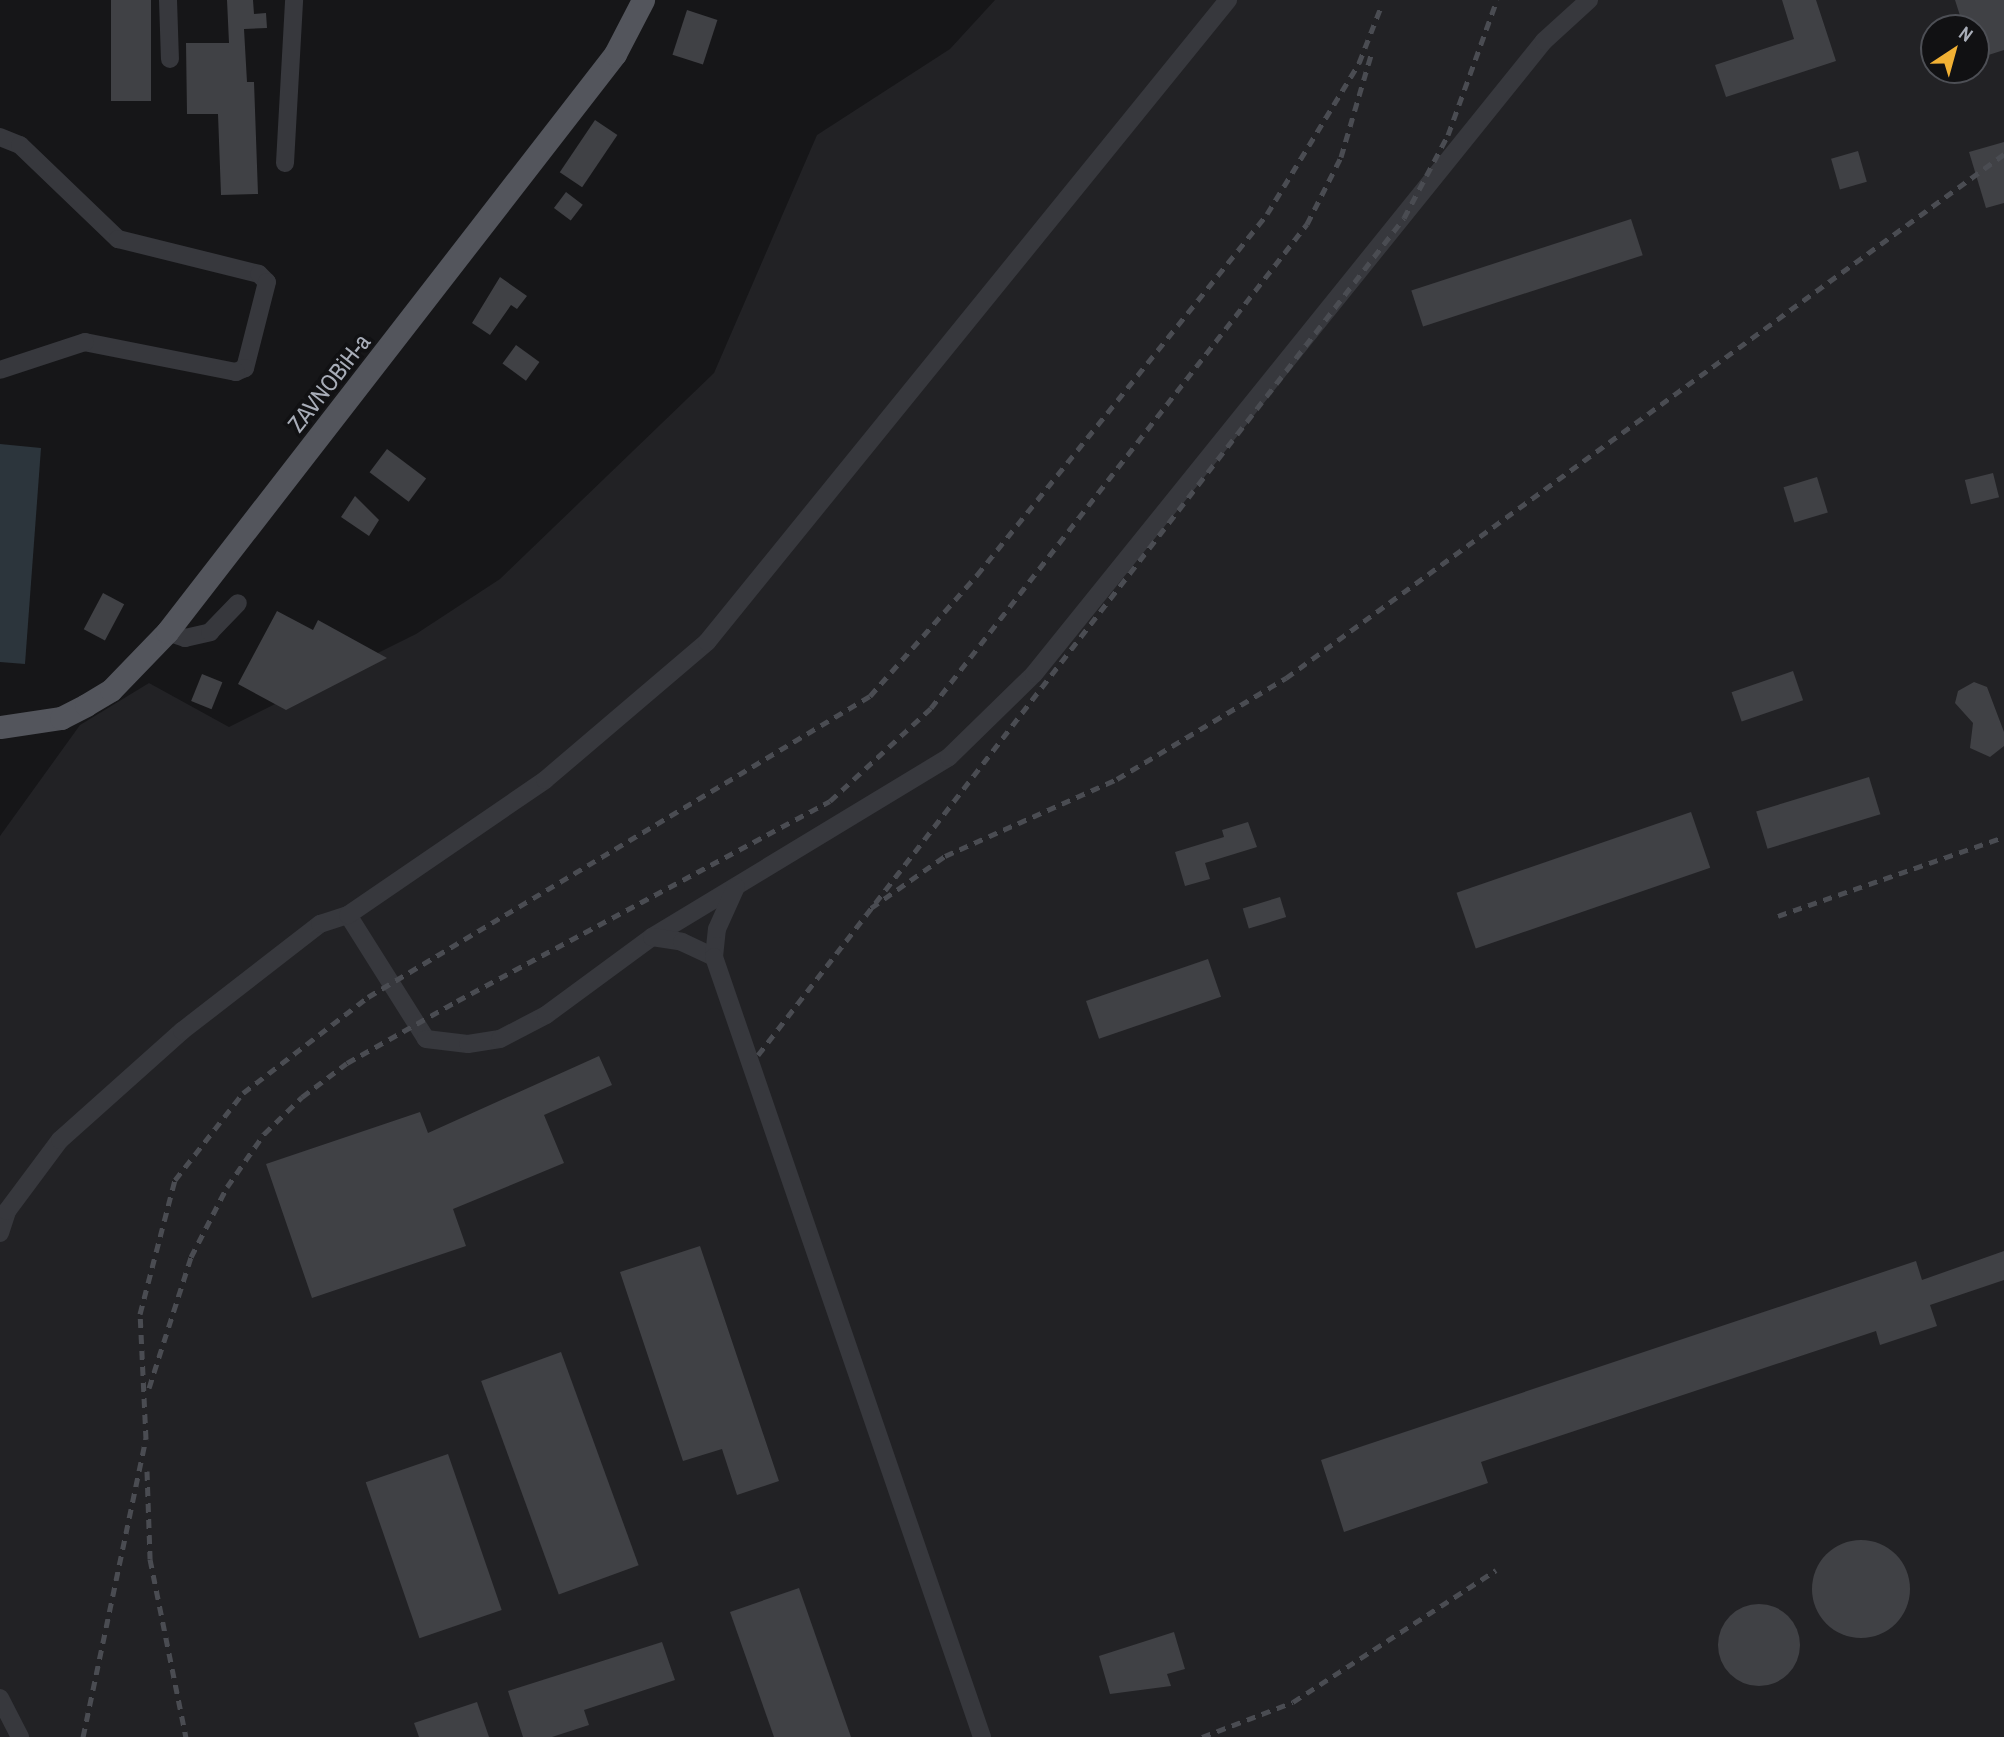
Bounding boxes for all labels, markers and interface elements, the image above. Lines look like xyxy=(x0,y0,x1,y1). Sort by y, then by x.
north arrow xyxy=(1920,14,1990,84)
text: N xyxy=(1954,20,1978,47)
street label: ZAVNOBiH-a xyxy=(282,328,376,438)

